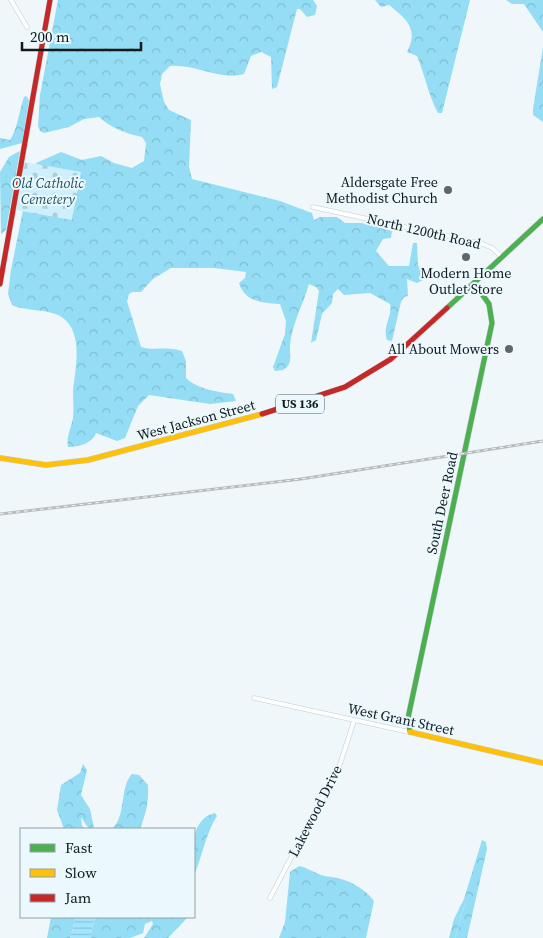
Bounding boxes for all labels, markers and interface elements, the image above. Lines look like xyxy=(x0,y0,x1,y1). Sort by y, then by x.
scale bar xyxy=(22,20,141,52)
text: 200 m xyxy=(30,26,70,47)
place label: Aldersgate Free Methodist Church xyxy=(326,172,438,208)
park label: Old Catholic Cemetery xyxy=(12,173,84,209)
marker: Aldersgate Free Methodist Church xyxy=(442,184,454,196)
street label: North 1200th Road xyxy=(365,208,483,254)
marker: Modern Home Outlet Store xyxy=(460,251,472,263)
place label: Modern Home Outlet Store xyxy=(421,263,511,299)
place label: All About Mowers xyxy=(388,339,499,359)
marker: All About Mowers xyxy=(503,343,515,355)
road number: US 136 xyxy=(276,394,324,414)
street label: West Jackson Street xyxy=(135,395,258,445)
street label: South Deer Road xyxy=(421,450,463,556)
street label: West Grant Street xyxy=(346,698,456,740)
street label: Lakewood Drive xyxy=(283,762,347,860)
legend xyxy=(20,828,195,918)
text: Fast xyxy=(65,837,92,858)
text: Slow xyxy=(65,862,97,883)
text: Jam xyxy=(64,887,92,908)

